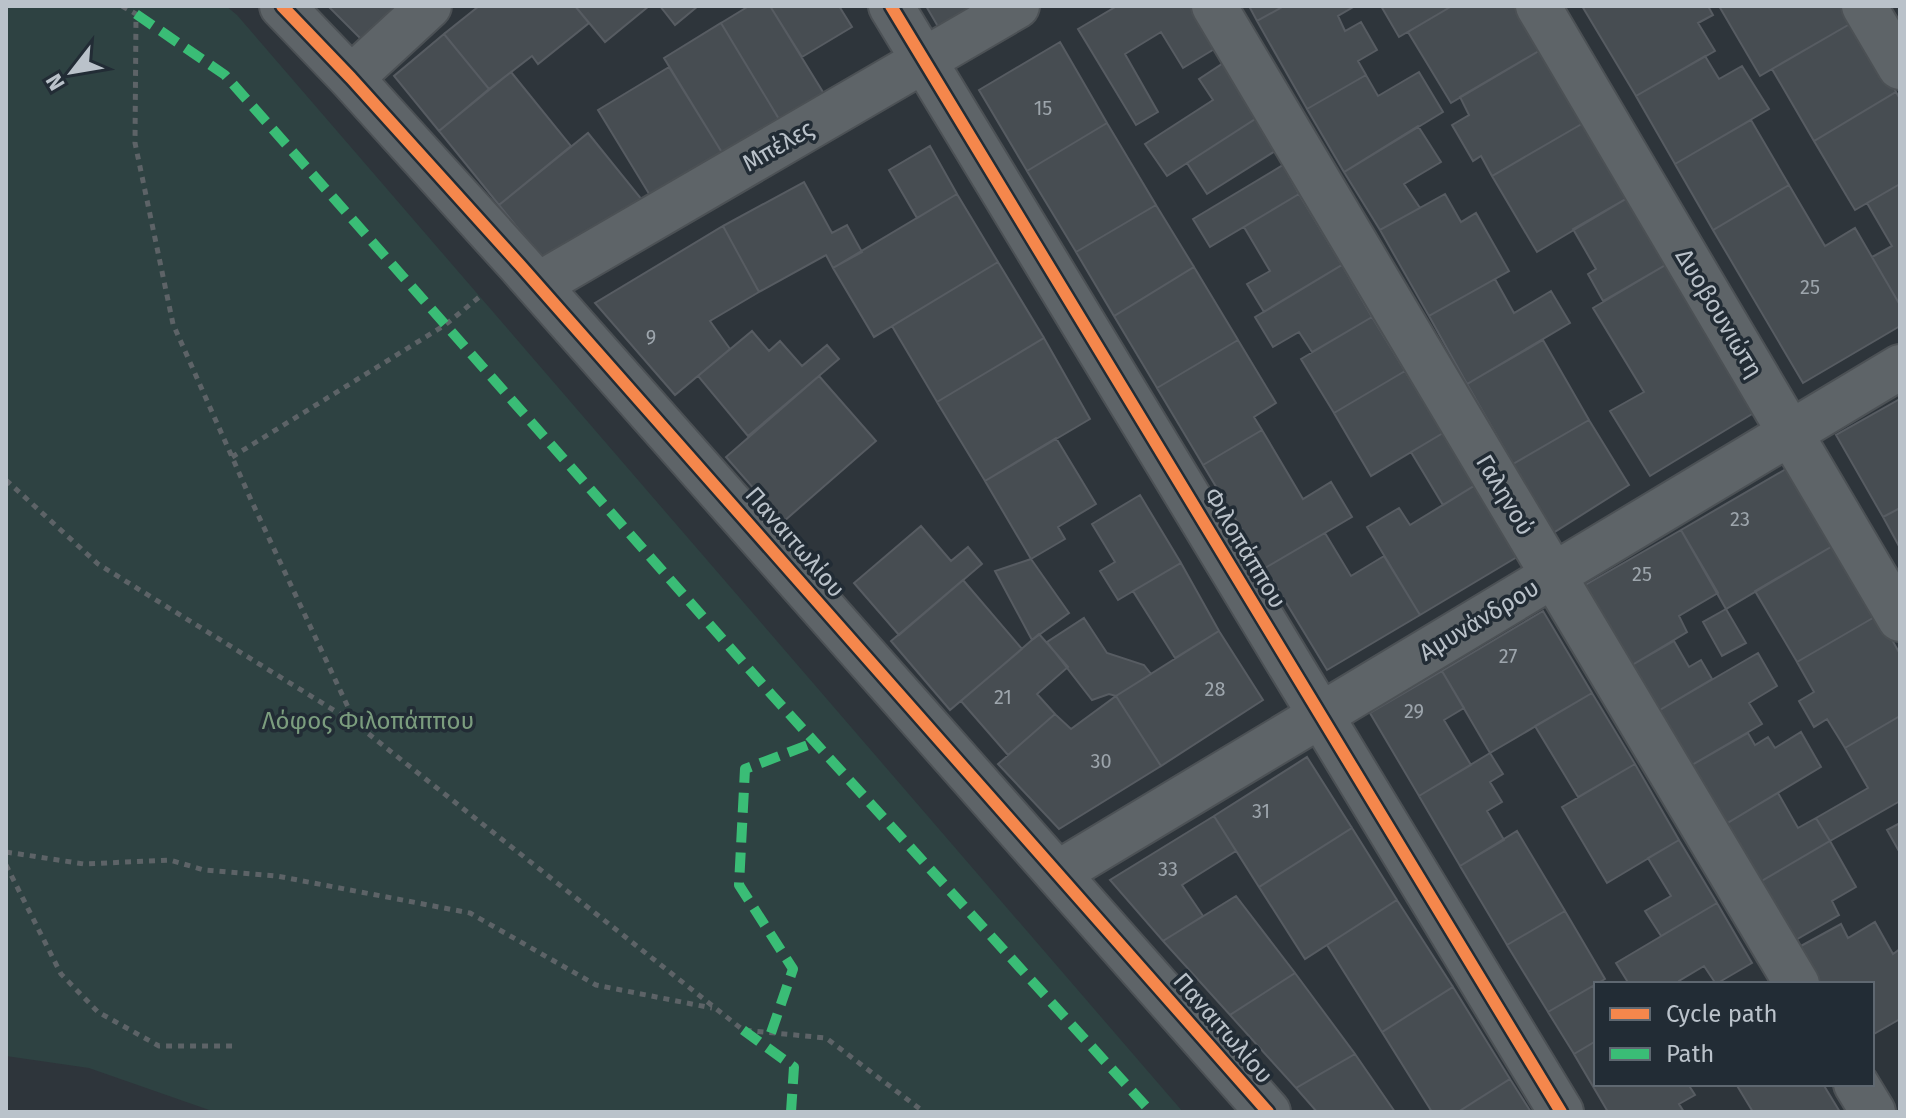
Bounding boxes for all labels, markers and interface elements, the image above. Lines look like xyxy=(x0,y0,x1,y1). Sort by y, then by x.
north arrow xyxy=(32,32,112,112)
text: N xyxy=(40,69,71,95)
house number: 15 xyxy=(1034,96,1052,120)
street label: Μπέλες xyxy=(737,114,819,178)
street label: Δυοβουνιώτη xyxy=(1670,244,1768,382)
house number: 25 xyxy=(1800,275,1820,299)
house number: 9 xyxy=(646,325,656,349)
street label: Γαληνού xyxy=(1470,450,1540,540)
street label: Παναιτωλίου xyxy=(739,481,851,603)
street label: Φιλοπάππου xyxy=(1198,483,1292,613)
house number: 23 xyxy=(1730,507,1750,531)
house number: 25 xyxy=(1632,562,1652,586)
street label: Αμυνάνδρου xyxy=(1414,573,1544,667)
house number: 27 xyxy=(1499,644,1517,668)
house number: 28 xyxy=(1205,677,1225,701)
house number: 21 xyxy=(994,685,1012,709)
house number: 29 xyxy=(1404,699,1424,723)
park label: Λόφος Φιλοπάππου xyxy=(262,707,474,735)
house number: 30 xyxy=(1090,749,1112,773)
house number: 31 xyxy=(1252,799,1270,823)
house number: 33 xyxy=(1158,857,1178,881)
street label: Παναιτωλίου xyxy=(1167,967,1279,1089)
legend xyxy=(1594,982,1874,1086)
text: Cycle path xyxy=(1666,1000,1778,1028)
text: Path xyxy=(1666,1040,1714,1068)

